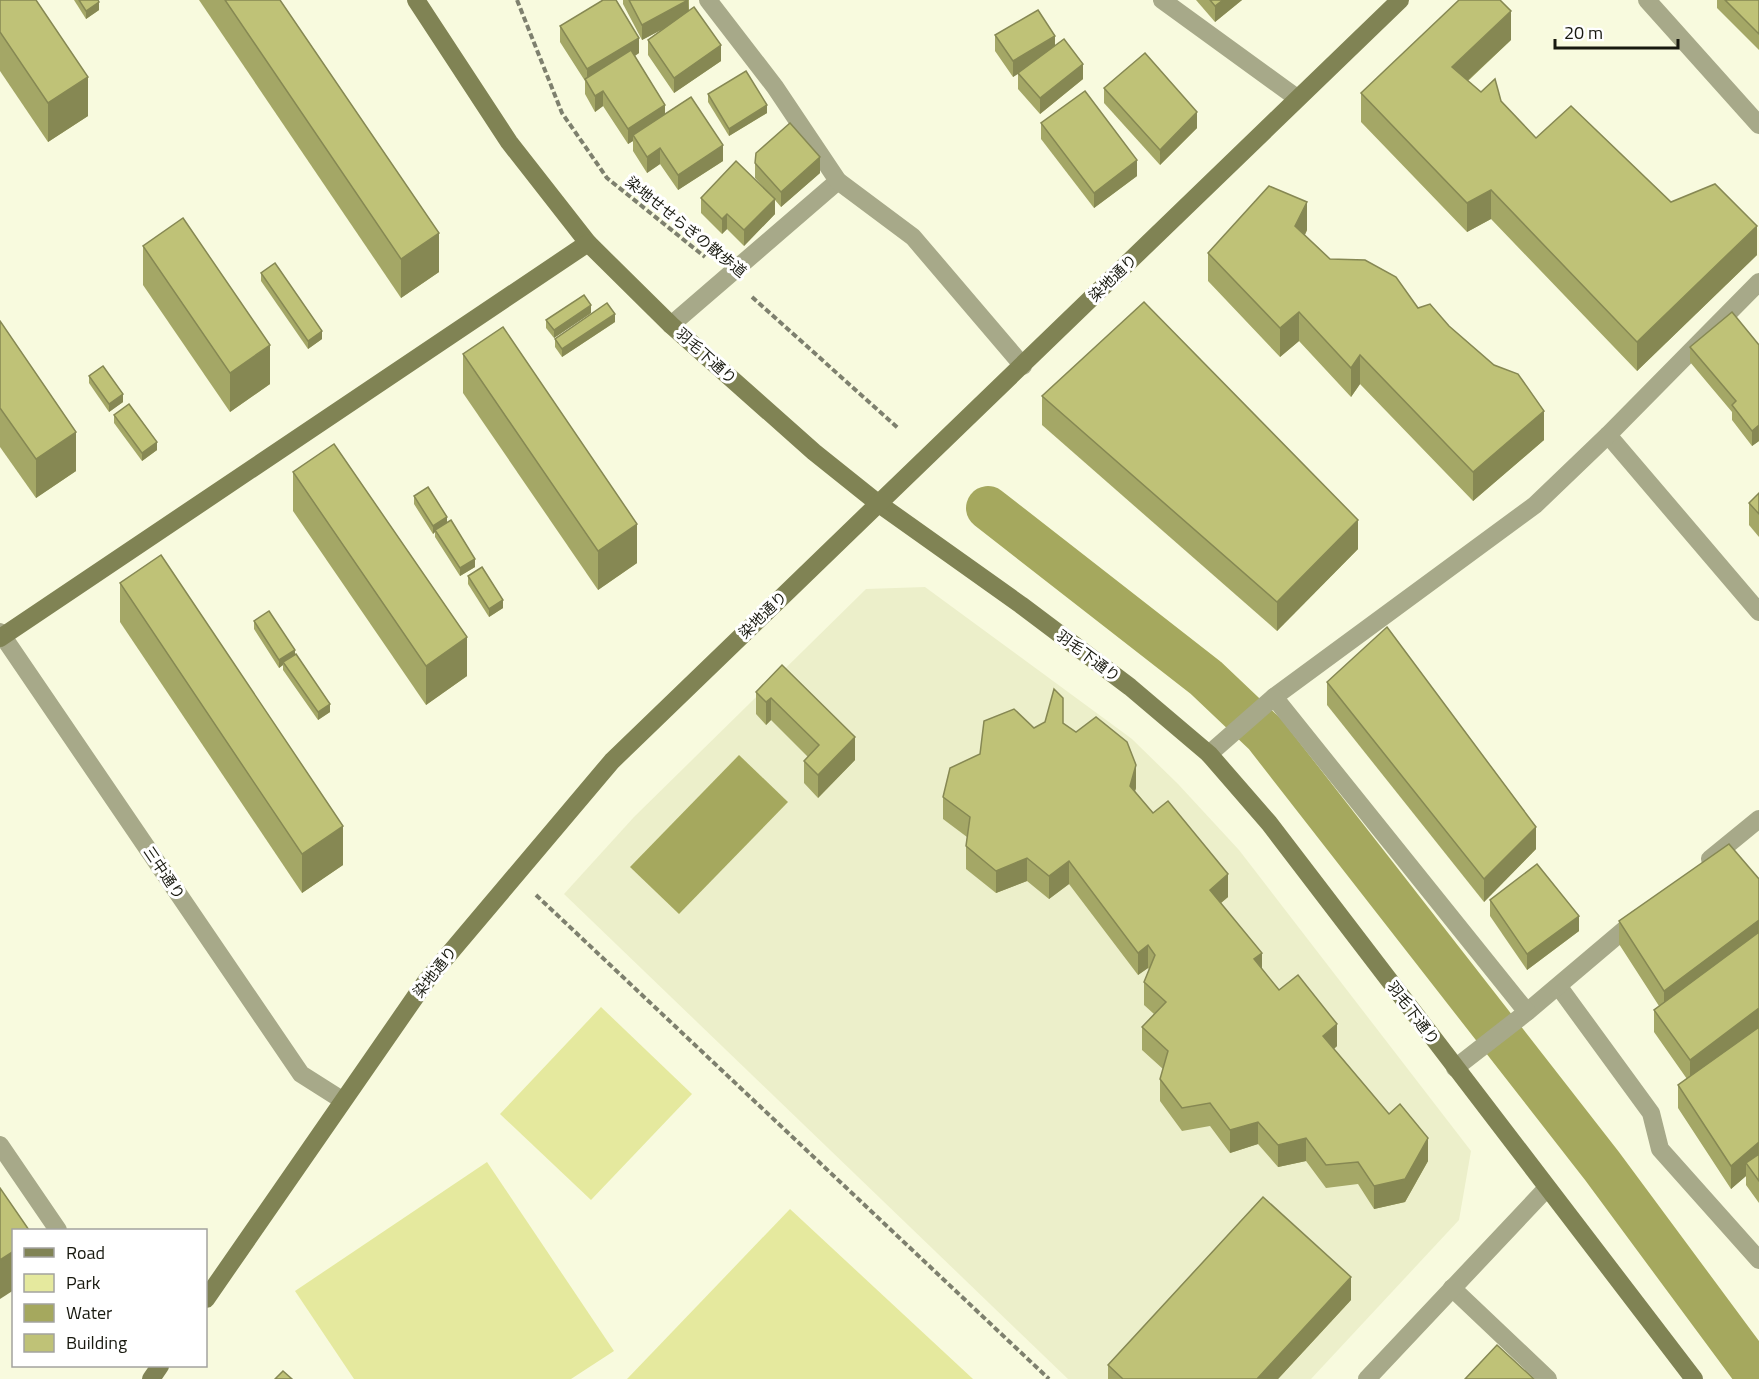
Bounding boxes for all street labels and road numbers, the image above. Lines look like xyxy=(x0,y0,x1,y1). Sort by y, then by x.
street label: 染地せせらぎの散歩道 xyxy=(621,170,752,283)
street label: 染地通り xyxy=(1083,249,1142,307)
street label: 羽毛下通り xyxy=(671,322,742,389)
street label: 染地通り xyxy=(733,586,792,644)
street label: 羽毛下通り xyxy=(1051,624,1125,687)
street label: 三中通り xyxy=(138,841,191,904)
street label: 染地通り xyxy=(407,941,462,1002)
street label: 羽毛下通り xyxy=(1382,976,1445,1050)

